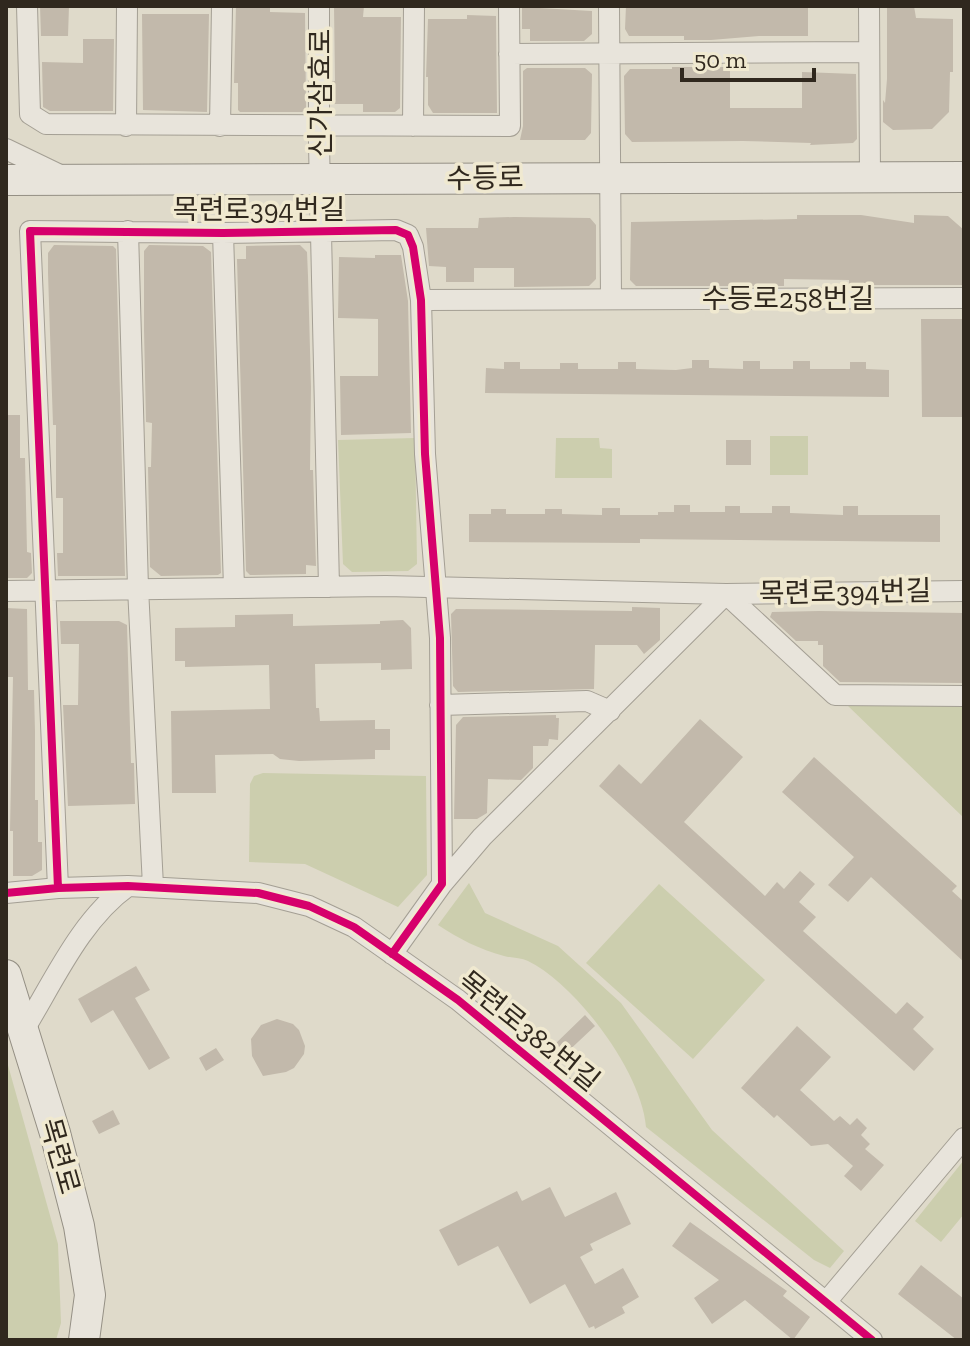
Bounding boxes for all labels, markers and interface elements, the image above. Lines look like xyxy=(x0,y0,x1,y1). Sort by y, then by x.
street label: 신가삼효로 xyxy=(304,29,337,157)
scale bar xyxy=(682,32,814,82)
text: 50 m xyxy=(694,45,747,74)
street label: 수등로 xyxy=(446,161,524,195)
street label: 목련로394번길 xyxy=(173,193,345,226)
street label: 수등로258번길 xyxy=(702,282,874,315)
street label: 목련로394번길 xyxy=(758,574,932,610)
street label: 목련로382번길 xyxy=(452,964,606,1098)
street label: 목련로 xyxy=(33,1114,87,1198)

